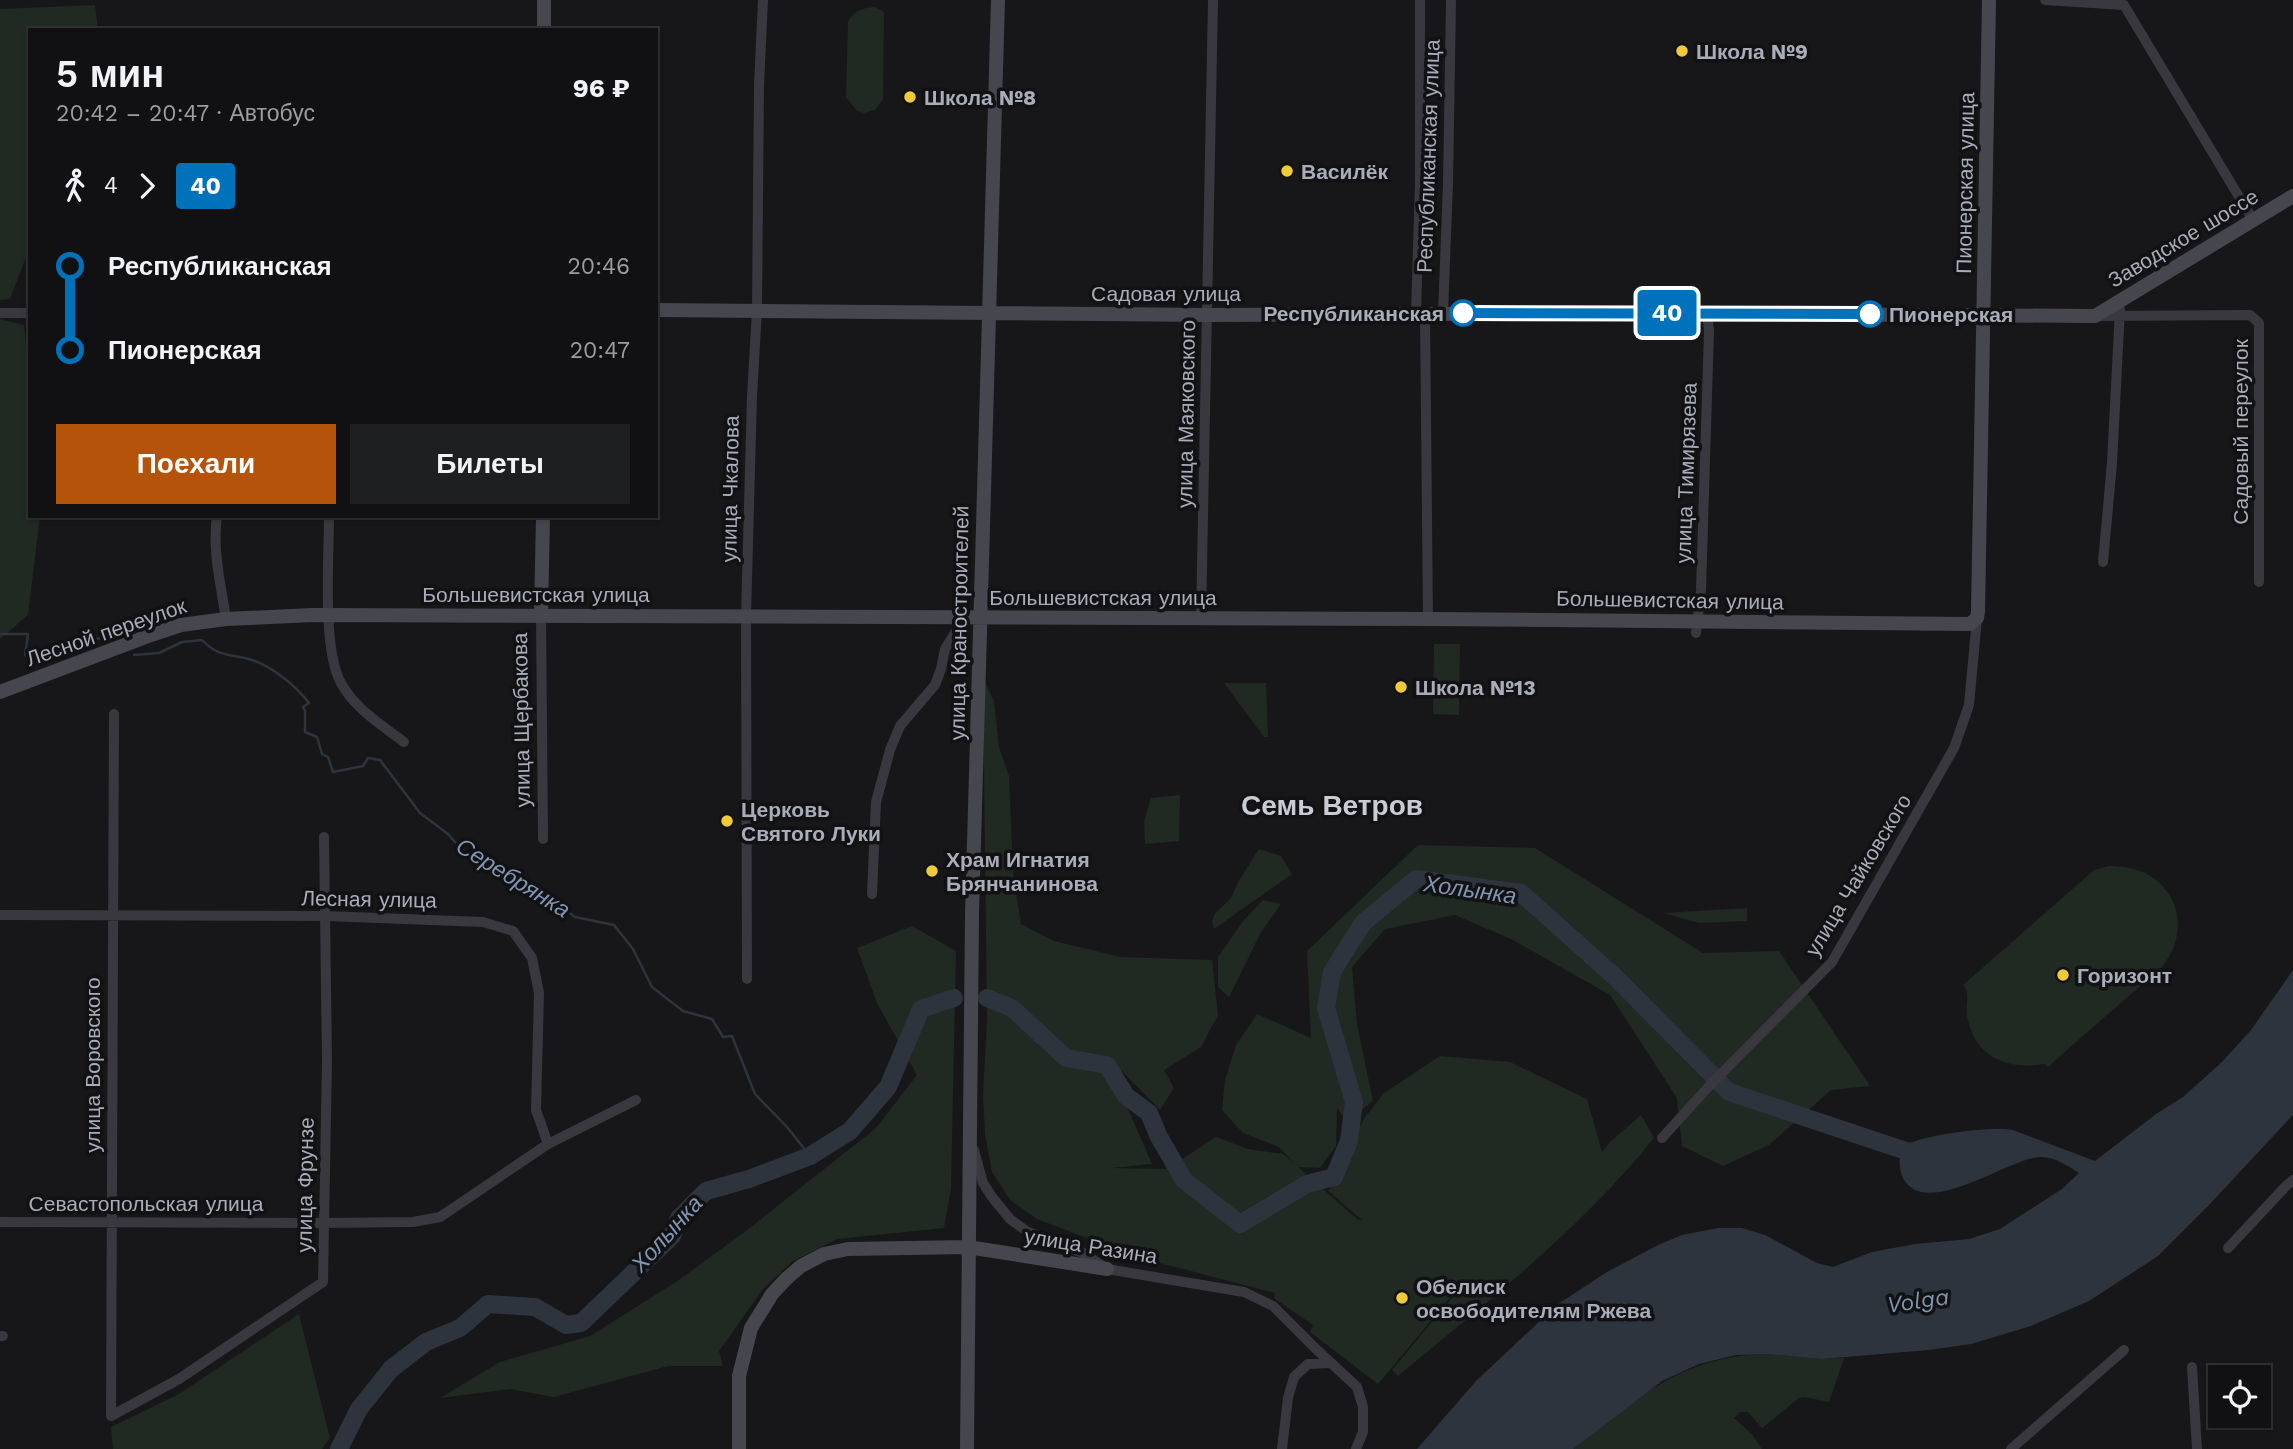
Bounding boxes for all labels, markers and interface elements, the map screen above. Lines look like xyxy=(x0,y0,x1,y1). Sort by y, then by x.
street label: Республиканская улица xyxy=(1411,39,1445,273)
place label: Школа №9 xyxy=(1696,39,1808,64)
marker: Школа №9 xyxy=(1674,43,1690,59)
text: 5 мин xyxy=(56,52,164,96)
text: 96 ₽ xyxy=(573,73,630,103)
place label: Школа №8 xyxy=(924,85,1036,110)
marker: Школа №8 xyxy=(902,89,918,105)
street label: Пионерская улица xyxy=(1951,92,1979,274)
text: 20:42 – 20:47 · Автобус xyxy=(56,100,315,127)
place label: Василёк xyxy=(1301,159,1388,184)
marker: Василёк xyxy=(1279,163,1295,179)
icon: walk xyxy=(56,167,94,205)
icon: forward xyxy=(128,167,166,205)
text: 4 xyxy=(104,172,118,199)
text: 40 xyxy=(190,172,221,200)
street label: Заводское шоссе xyxy=(2104,183,2262,293)
text: Республиканская xyxy=(108,251,332,281)
text: 20:46 xyxy=(567,253,630,280)
street label: Садовая улица xyxy=(1091,281,1241,306)
line badge: 40 xyxy=(1636,290,1698,336)
text: 40 xyxy=(1652,299,1682,327)
marker: Республиканская xyxy=(1450,300,1476,326)
place label: Республиканская xyxy=(1263,301,1444,326)
marker: Пионерская xyxy=(1857,301,1883,327)
place label: Пионерская xyxy=(1889,302,2013,327)
street label: улица Маяковского xyxy=(1172,320,1200,508)
text: Пионерская xyxy=(108,335,262,365)
text: 20:47 xyxy=(570,337,630,364)
street label: Садовый переулок xyxy=(2228,338,2253,525)
street label: улица Тимирязева xyxy=(1670,382,1702,564)
street label: улица Чкалова xyxy=(716,415,744,563)
button: Поехали xyxy=(56,424,336,504)
button: Билеты xyxy=(350,424,630,504)
street label: улица Краностроителей xyxy=(944,505,974,741)
street label: Большевистская улица xyxy=(422,582,650,607)
street label: Большевистская улица xyxy=(989,585,1217,610)
street label: Большевистская улица xyxy=(1556,586,1784,614)
street label: Лесной переулок xyxy=(23,593,190,671)
street label: улица Щербакова xyxy=(507,632,535,808)
place label: Школа №13 xyxy=(1415,675,1536,700)
marker: Школа №13 xyxy=(1393,679,1409,695)
district label: Семь Ветров xyxy=(1241,789,1423,822)
street label: улица Чайковского xyxy=(1800,789,1916,961)
place label: Церковь Святого Луки xyxy=(741,797,881,846)
marker: Церковь Святого Луки xyxy=(719,813,735,829)
water label: Серебрянка xyxy=(451,832,575,924)
place label: Храм Игнатия Брянчанинова xyxy=(946,847,1098,896)
marker: Храм Игнатия Брянчанинова xyxy=(924,863,940,879)
water label: Холынка xyxy=(1421,870,1518,910)
street label: Лесная улица xyxy=(301,885,437,913)
place label: Горизонт xyxy=(2077,963,2172,988)
marker: Горизонт xyxy=(2055,967,2071,983)
street label: улица Воровского xyxy=(80,977,105,1153)
street label: улица Фрунзе xyxy=(291,1117,319,1253)
water label: Холынка xyxy=(625,1190,708,1278)
street label: Севастопольская улица xyxy=(29,1191,264,1216)
street label: улица Разина xyxy=(1023,1223,1160,1269)
place label: Обелиск освободителям Ржева xyxy=(1416,1274,1651,1323)
water label: Volga xyxy=(1885,1283,1951,1319)
marker: Обелиск освободителям Ржева xyxy=(1394,1290,1410,1306)
map controls xyxy=(2208,1365,2271,1428)
button: locate xyxy=(2208,1365,2271,1428)

